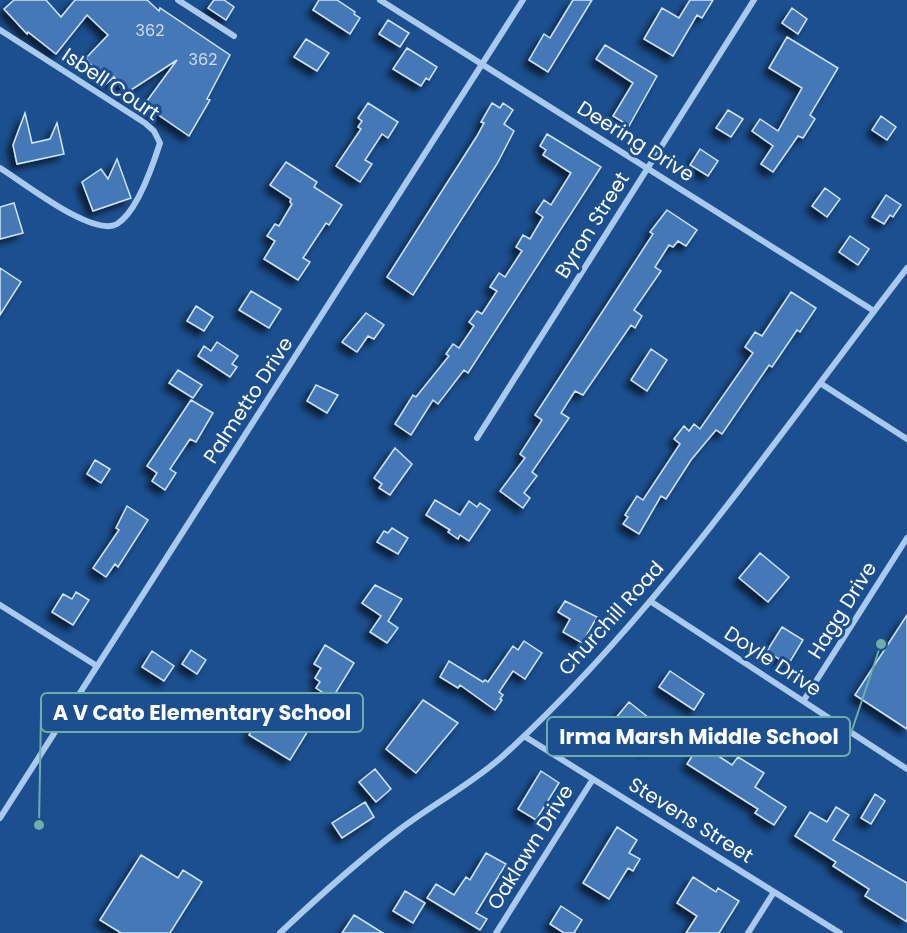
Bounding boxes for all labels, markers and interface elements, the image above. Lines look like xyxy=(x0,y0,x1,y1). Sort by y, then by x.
house number: 362 xyxy=(136,19,164,42)
street label: Isbell Court xyxy=(57,41,165,127)
house number: 362 xyxy=(189,48,217,71)
street label: Deering Drive xyxy=(572,94,700,188)
street label: Byron Street xyxy=(548,166,636,284)
street label: Palmetto Drive xyxy=(197,331,299,469)
street label: Churchill Road xyxy=(552,555,670,681)
street label: Hagg Drive xyxy=(801,556,883,664)
street label: Doyle Drive xyxy=(719,619,827,703)
callout: A V Cato Elementary School xyxy=(41,693,363,732)
text: A V Cato Elementary School xyxy=(53,698,351,727)
callout: Irma Marsh Middle School xyxy=(547,717,850,756)
text: Irma Marsh Middle School xyxy=(559,722,839,751)
street label: Stevens Street xyxy=(623,770,759,870)
street label: Oaklawn Drive xyxy=(480,779,580,915)

